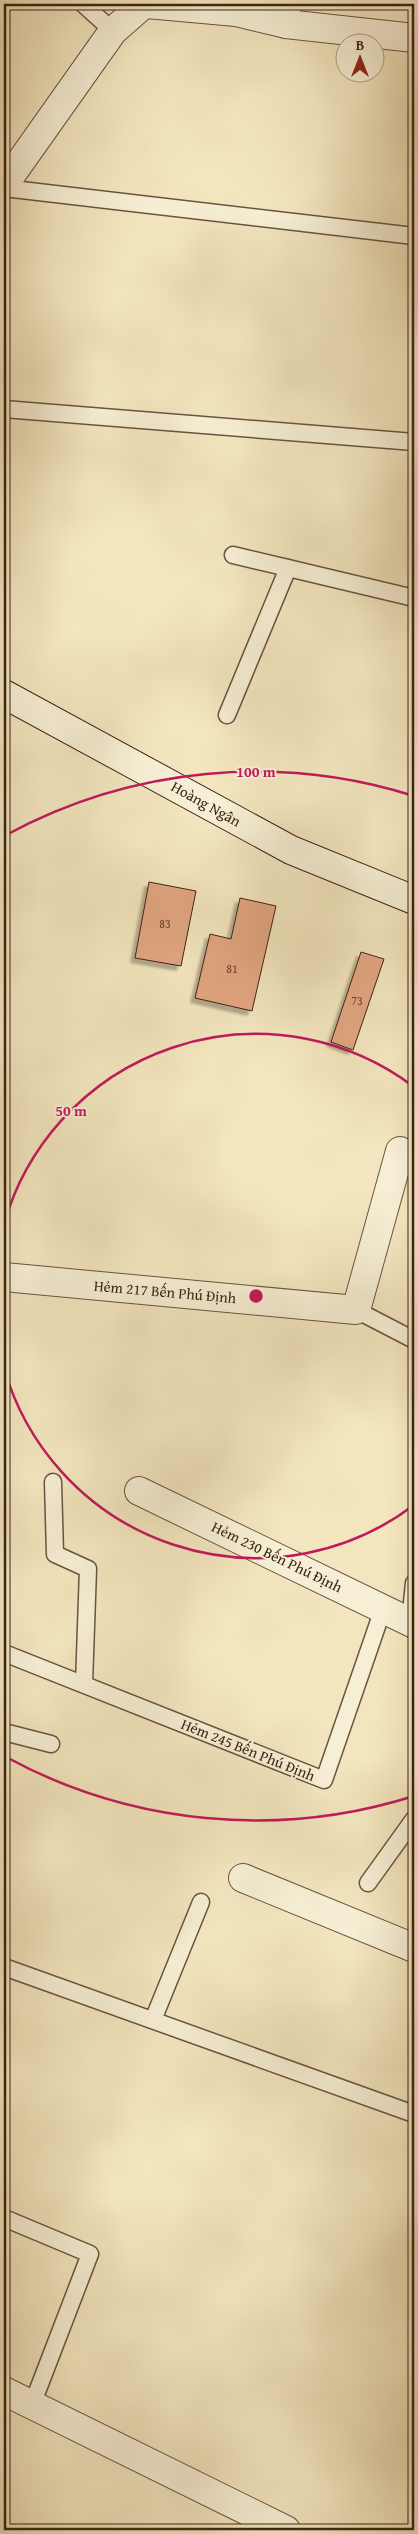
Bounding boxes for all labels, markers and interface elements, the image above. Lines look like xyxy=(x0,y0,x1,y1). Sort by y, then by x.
north arrow xyxy=(336,32,386,82)
text: B xyxy=(356,35,364,55)
text: 100 m xyxy=(236,761,276,782)
street label: Hoàng Ngân xyxy=(168,776,245,832)
house number: 83 xyxy=(159,915,171,932)
house number: 81 xyxy=(226,960,238,977)
house number: 73 xyxy=(351,992,363,1009)
text: 50 m xyxy=(55,1100,87,1121)
street label: Hẻm 217 Bến Phú Định xyxy=(93,1275,238,1308)
centre of rings xyxy=(247,1287,265,1305)
street label: Hẻm 230 Bến Phú Định xyxy=(208,1516,347,1598)
street label: Hẻm 245 Bến Phú Định xyxy=(178,1713,319,1786)

